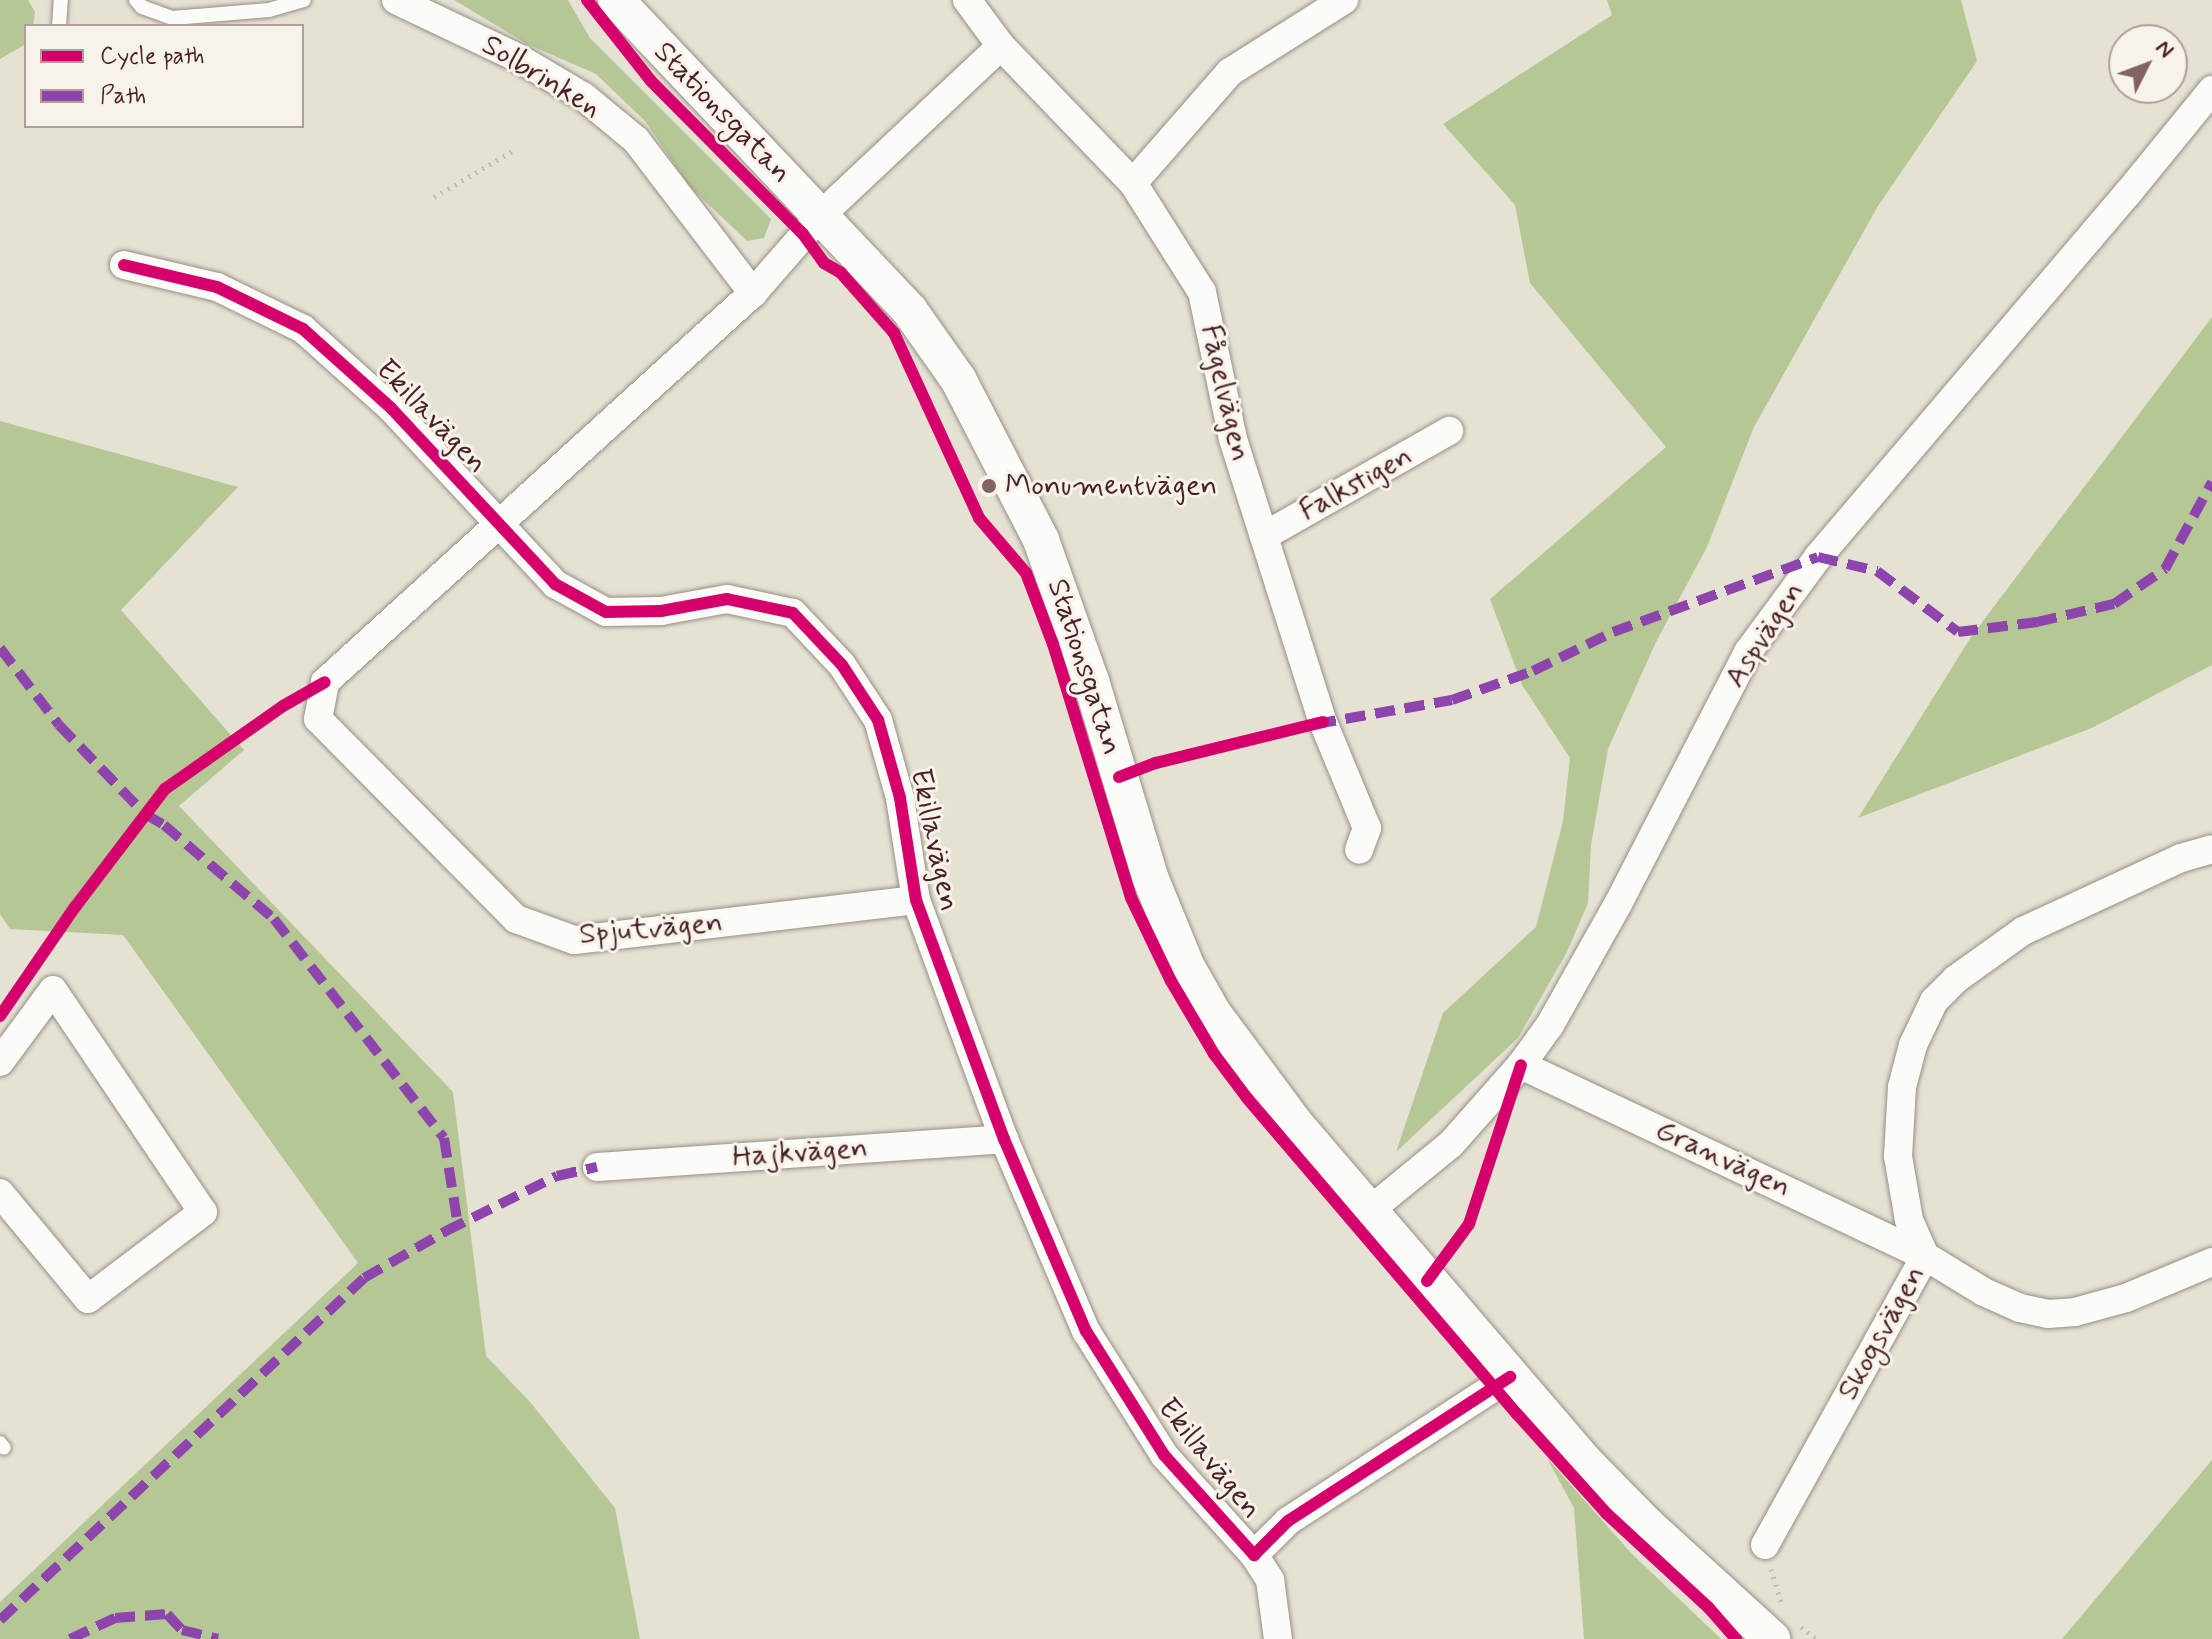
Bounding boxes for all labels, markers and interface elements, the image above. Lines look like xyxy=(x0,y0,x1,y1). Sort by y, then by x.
legend xyxy=(24,24,304,128)
north arrow xyxy=(2108,24,2188,104)
street label: Solbrinken xyxy=(475,27,607,127)
text: N xyxy=(2149,34,2180,64)
street label: Stationsgatan xyxy=(646,35,798,191)
text: Cycle path xyxy=(100,41,205,72)
text: Path xyxy=(100,81,146,112)
street label: Fågelvägen xyxy=(1192,321,1258,465)
street label: Ekillavägen xyxy=(368,352,494,482)
street label: Falkstigen xyxy=(1293,438,1419,530)
place label: Monumentvägen xyxy=(1005,468,1217,504)
marker: Monumentvägen xyxy=(980,477,998,495)
street label: Stationsgatan xyxy=(1039,574,1129,760)
street label: Aspvägen xyxy=(1718,575,1812,695)
street label: Ekillavägen xyxy=(901,765,967,915)
street label: Spjutvägen xyxy=(578,905,724,953)
street label: Granvägen xyxy=(1650,1112,1796,1206)
street label: Hajkvägen xyxy=(731,1130,869,1176)
street label: Skogsvägen xyxy=(1830,1259,1934,1407)
street label: Ekillavägen xyxy=(1149,1391,1269,1527)

